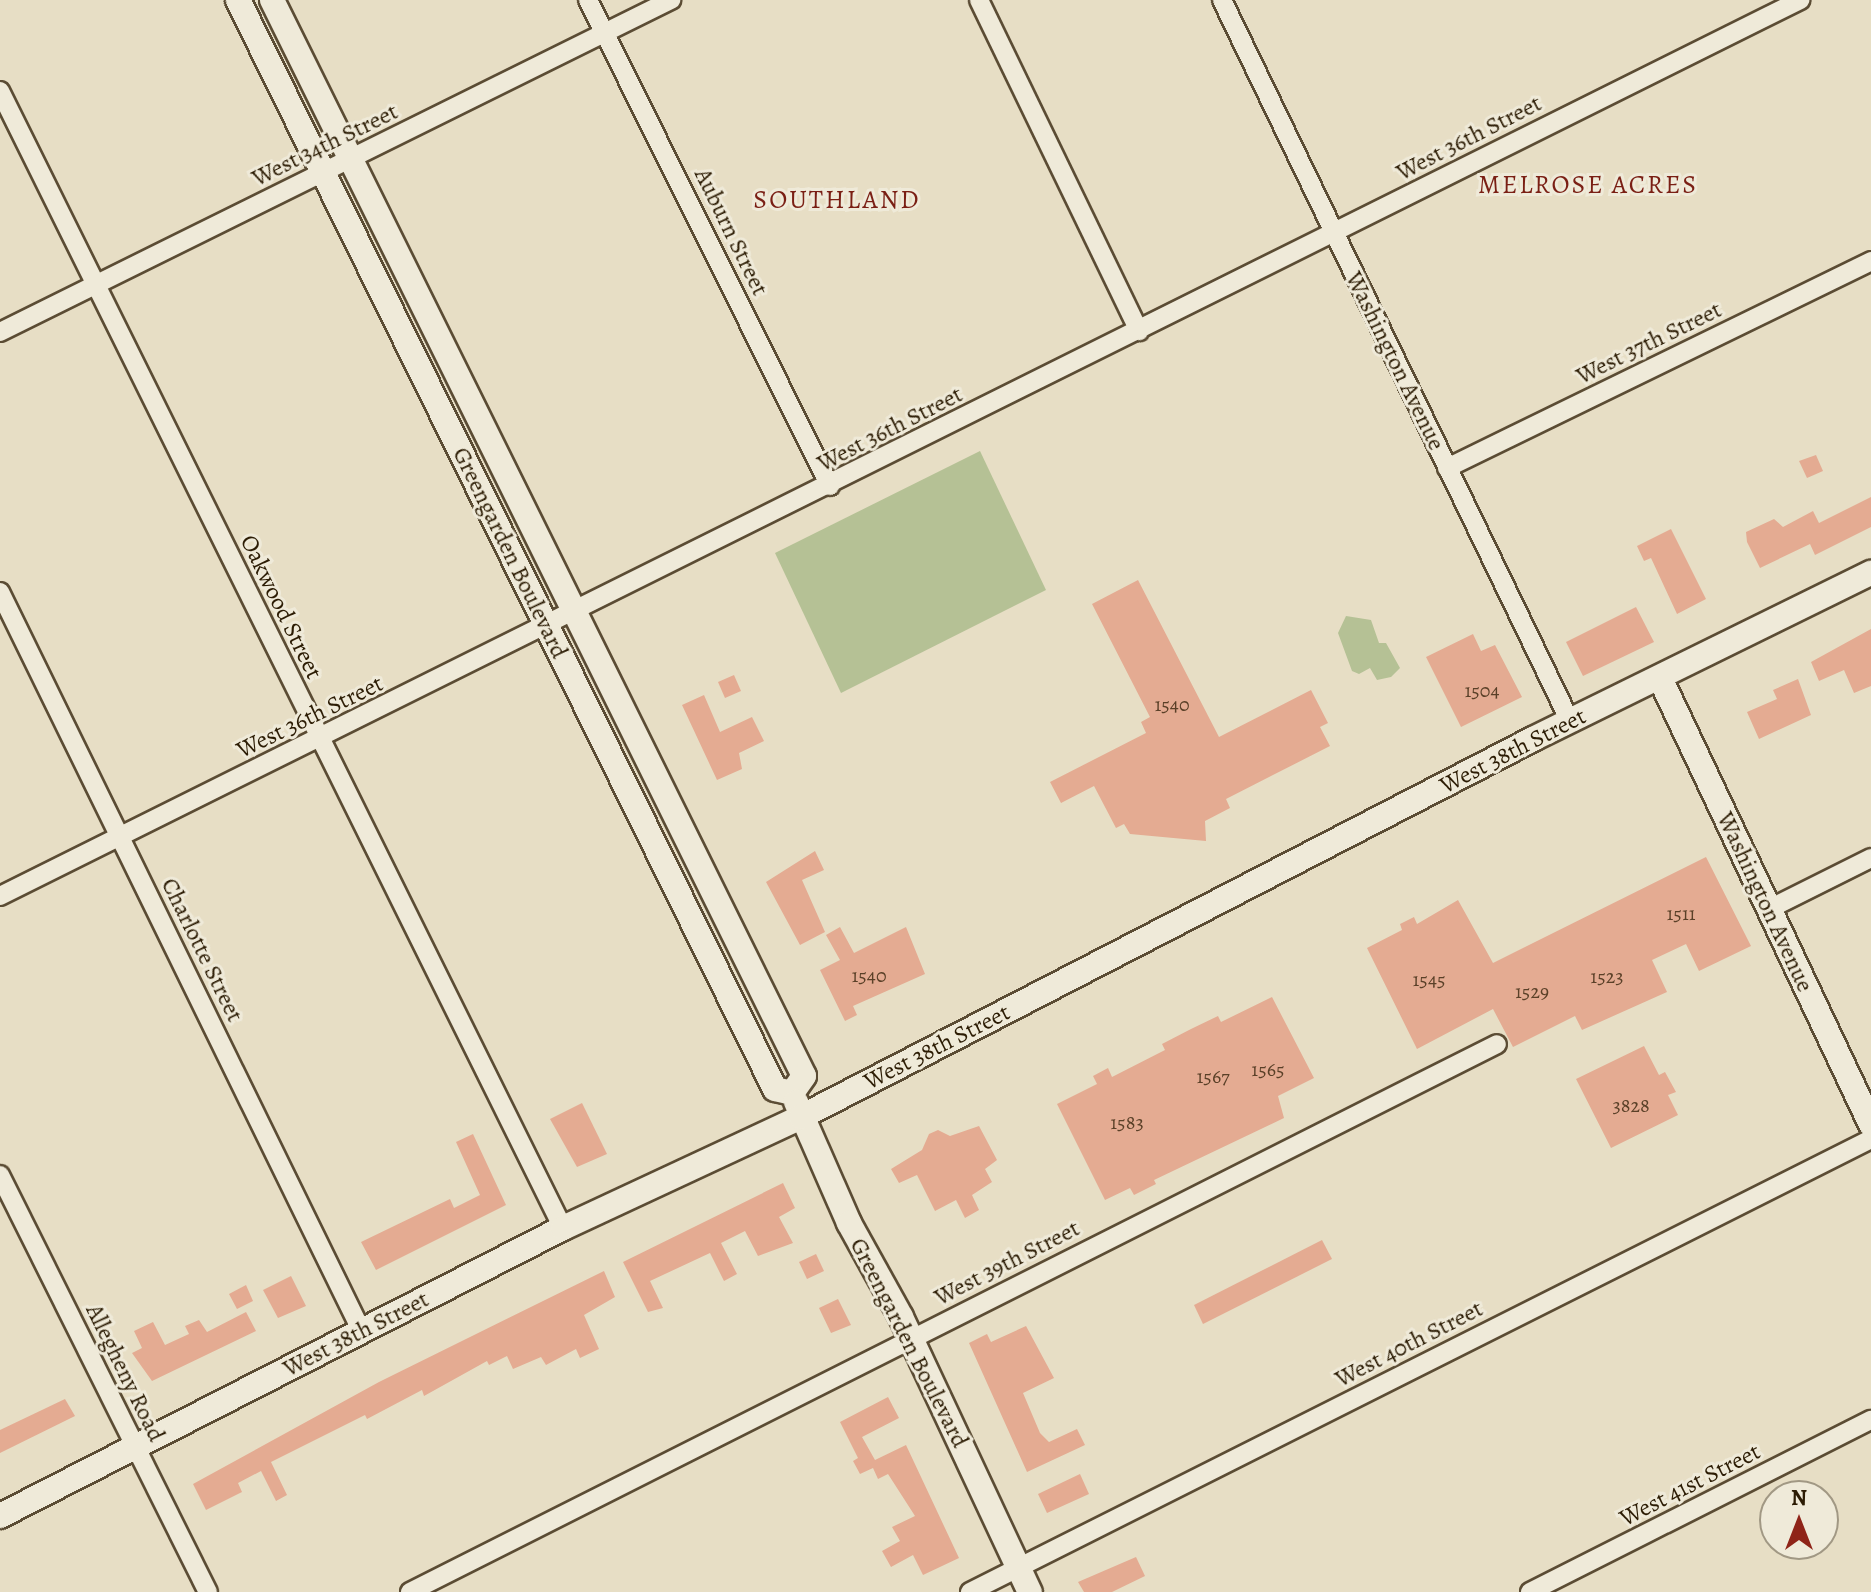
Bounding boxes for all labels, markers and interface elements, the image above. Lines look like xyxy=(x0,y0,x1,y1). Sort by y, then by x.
street label: West 36th Street xyxy=(1392,89,1546,187)
street label: West 34th Street xyxy=(247,97,403,193)
street label: Auburn Street xyxy=(688,164,774,300)
district label: MELROSE ACRES xyxy=(1478,169,1698,201)
district label: SOUTHLAND xyxy=(753,184,921,216)
street label: Washington Avenue xyxy=(1339,267,1451,455)
street label: West 37th Street xyxy=(1572,295,1726,391)
street label: West 36th Street xyxy=(813,380,967,478)
street label: Greengarden Boulevard xyxy=(446,443,574,663)
street label: Oakwood Street xyxy=(234,530,328,684)
street label: West 36th Street xyxy=(232,669,388,765)
house number: 1504 xyxy=(1464,678,1500,702)
house number: 1540 xyxy=(1154,692,1190,716)
street label: West 38th Street xyxy=(1435,702,1591,800)
street label: Washington Avenue xyxy=(1711,807,1819,997)
street label: Charlotte Street xyxy=(155,873,249,1027)
house number: 1511 xyxy=(1666,901,1696,925)
house number: 1540 xyxy=(851,963,887,987)
house number: 1523 xyxy=(1590,964,1624,988)
house number: 1545 xyxy=(1412,967,1446,991)
house number: 1529 xyxy=(1515,979,1549,1003)
street label: West 38th Street xyxy=(859,998,1015,1096)
house number: 1565 xyxy=(1251,1057,1285,1081)
house number: 1567 xyxy=(1196,1064,1230,1088)
house number: 3828 xyxy=(1612,1093,1650,1117)
house number: 1583 xyxy=(1110,1110,1144,1134)
street label: West 39th Street xyxy=(930,1214,1084,1312)
street label: Greengarden Boulevard xyxy=(844,1233,974,1453)
street label: West 38th Street xyxy=(278,1285,434,1383)
street label: West 40th Street xyxy=(1330,1294,1488,1394)
street label: Allegheny Road xyxy=(79,1300,171,1446)
street label: West 41st Street xyxy=(1615,1437,1765,1533)
north arrow xyxy=(1759,1480,1839,1560)
text: N xyxy=(1791,1483,1807,1513)

